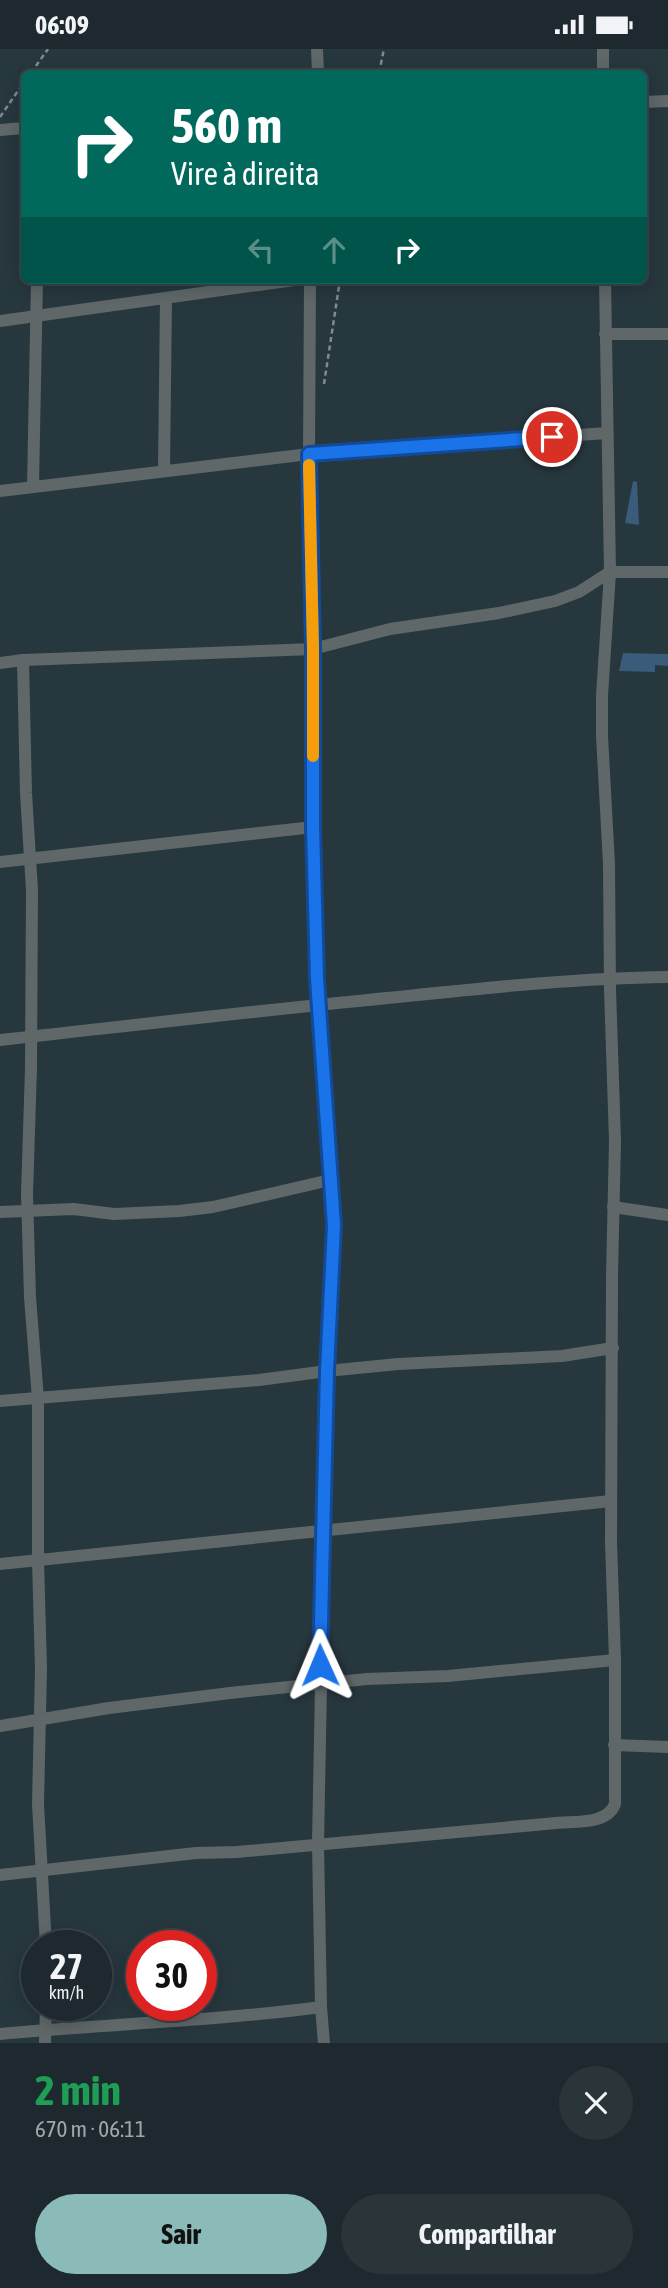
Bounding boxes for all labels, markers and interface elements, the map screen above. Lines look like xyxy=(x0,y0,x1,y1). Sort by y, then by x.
text: 06:09 xyxy=(35,10,89,40)
text: 560 m xyxy=(171,97,282,153)
icon: right xyxy=(56,98,147,189)
text: Vire à direita xyxy=(171,155,320,192)
icon: left xyxy=(242,231,280,269)
icon: ahead xyxy=(315,231,353,269)
icon: right xyxy=(388,231,426,269)
pin xyxy=(522,407,582,467)
icon: arrive xyxy=(533,418,571,456)
position arrow xyxy=(283,1628,357,1702)
speed limit sign: 30 xyxy=(126,1930,217,2021)
text: 27 xyxy=(50,1946,83,1986)
text: km/h xyxy=(49,1982,84,2003)
text: 2 min xyxy=(35,2066,121,2114)
button: close xyxy=(559,2066,633,2140)
text: 670 m · 06:11 xyxy=(35,2116,146,2142)
button: Sair xyxy=(35,2194,327,2274)
button: Compartilhar xyxy=(341,2194,633,2274)

